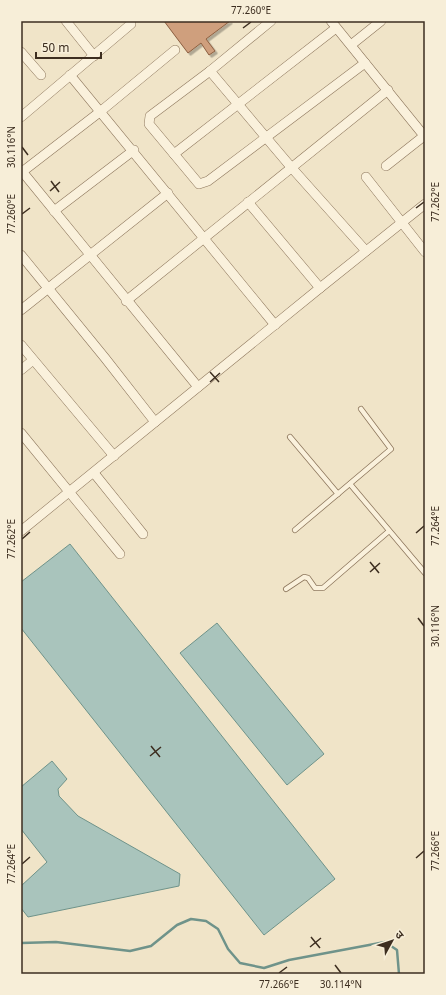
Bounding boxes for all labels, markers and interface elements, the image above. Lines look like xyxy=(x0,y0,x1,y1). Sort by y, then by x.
text: 77.260°E xyxy=(231,5,271,18)
scale bar xyxy=(36,34,101,60)
text: 50 m xyxy=(42,41,70,57)
text: 30.116°N xyxy=(6,126,19,168)
text: 77.262°E xyxy=(430,182,443,222)
text: 77.260°E xyxy=(6,194,19,234)
text: 77.264°E xyxy=(430,506,443,546)
text: 77.262°E xyxy=(6,519,19,559)
text: 30.116°N xyxy=(430,605,443,647)
text: 77.266°E xyxy=(430,831,443,871)
text: 77.264°E xyxy=(6,844,19,884)
north arrow xyxy=(372,921,412,961)
text: उ xyxy=(391,928,407,943)
text: 77.266°E xyxy=(259,979,299,992)
text: 30.114°N xyxy=(320,979,362,992)

